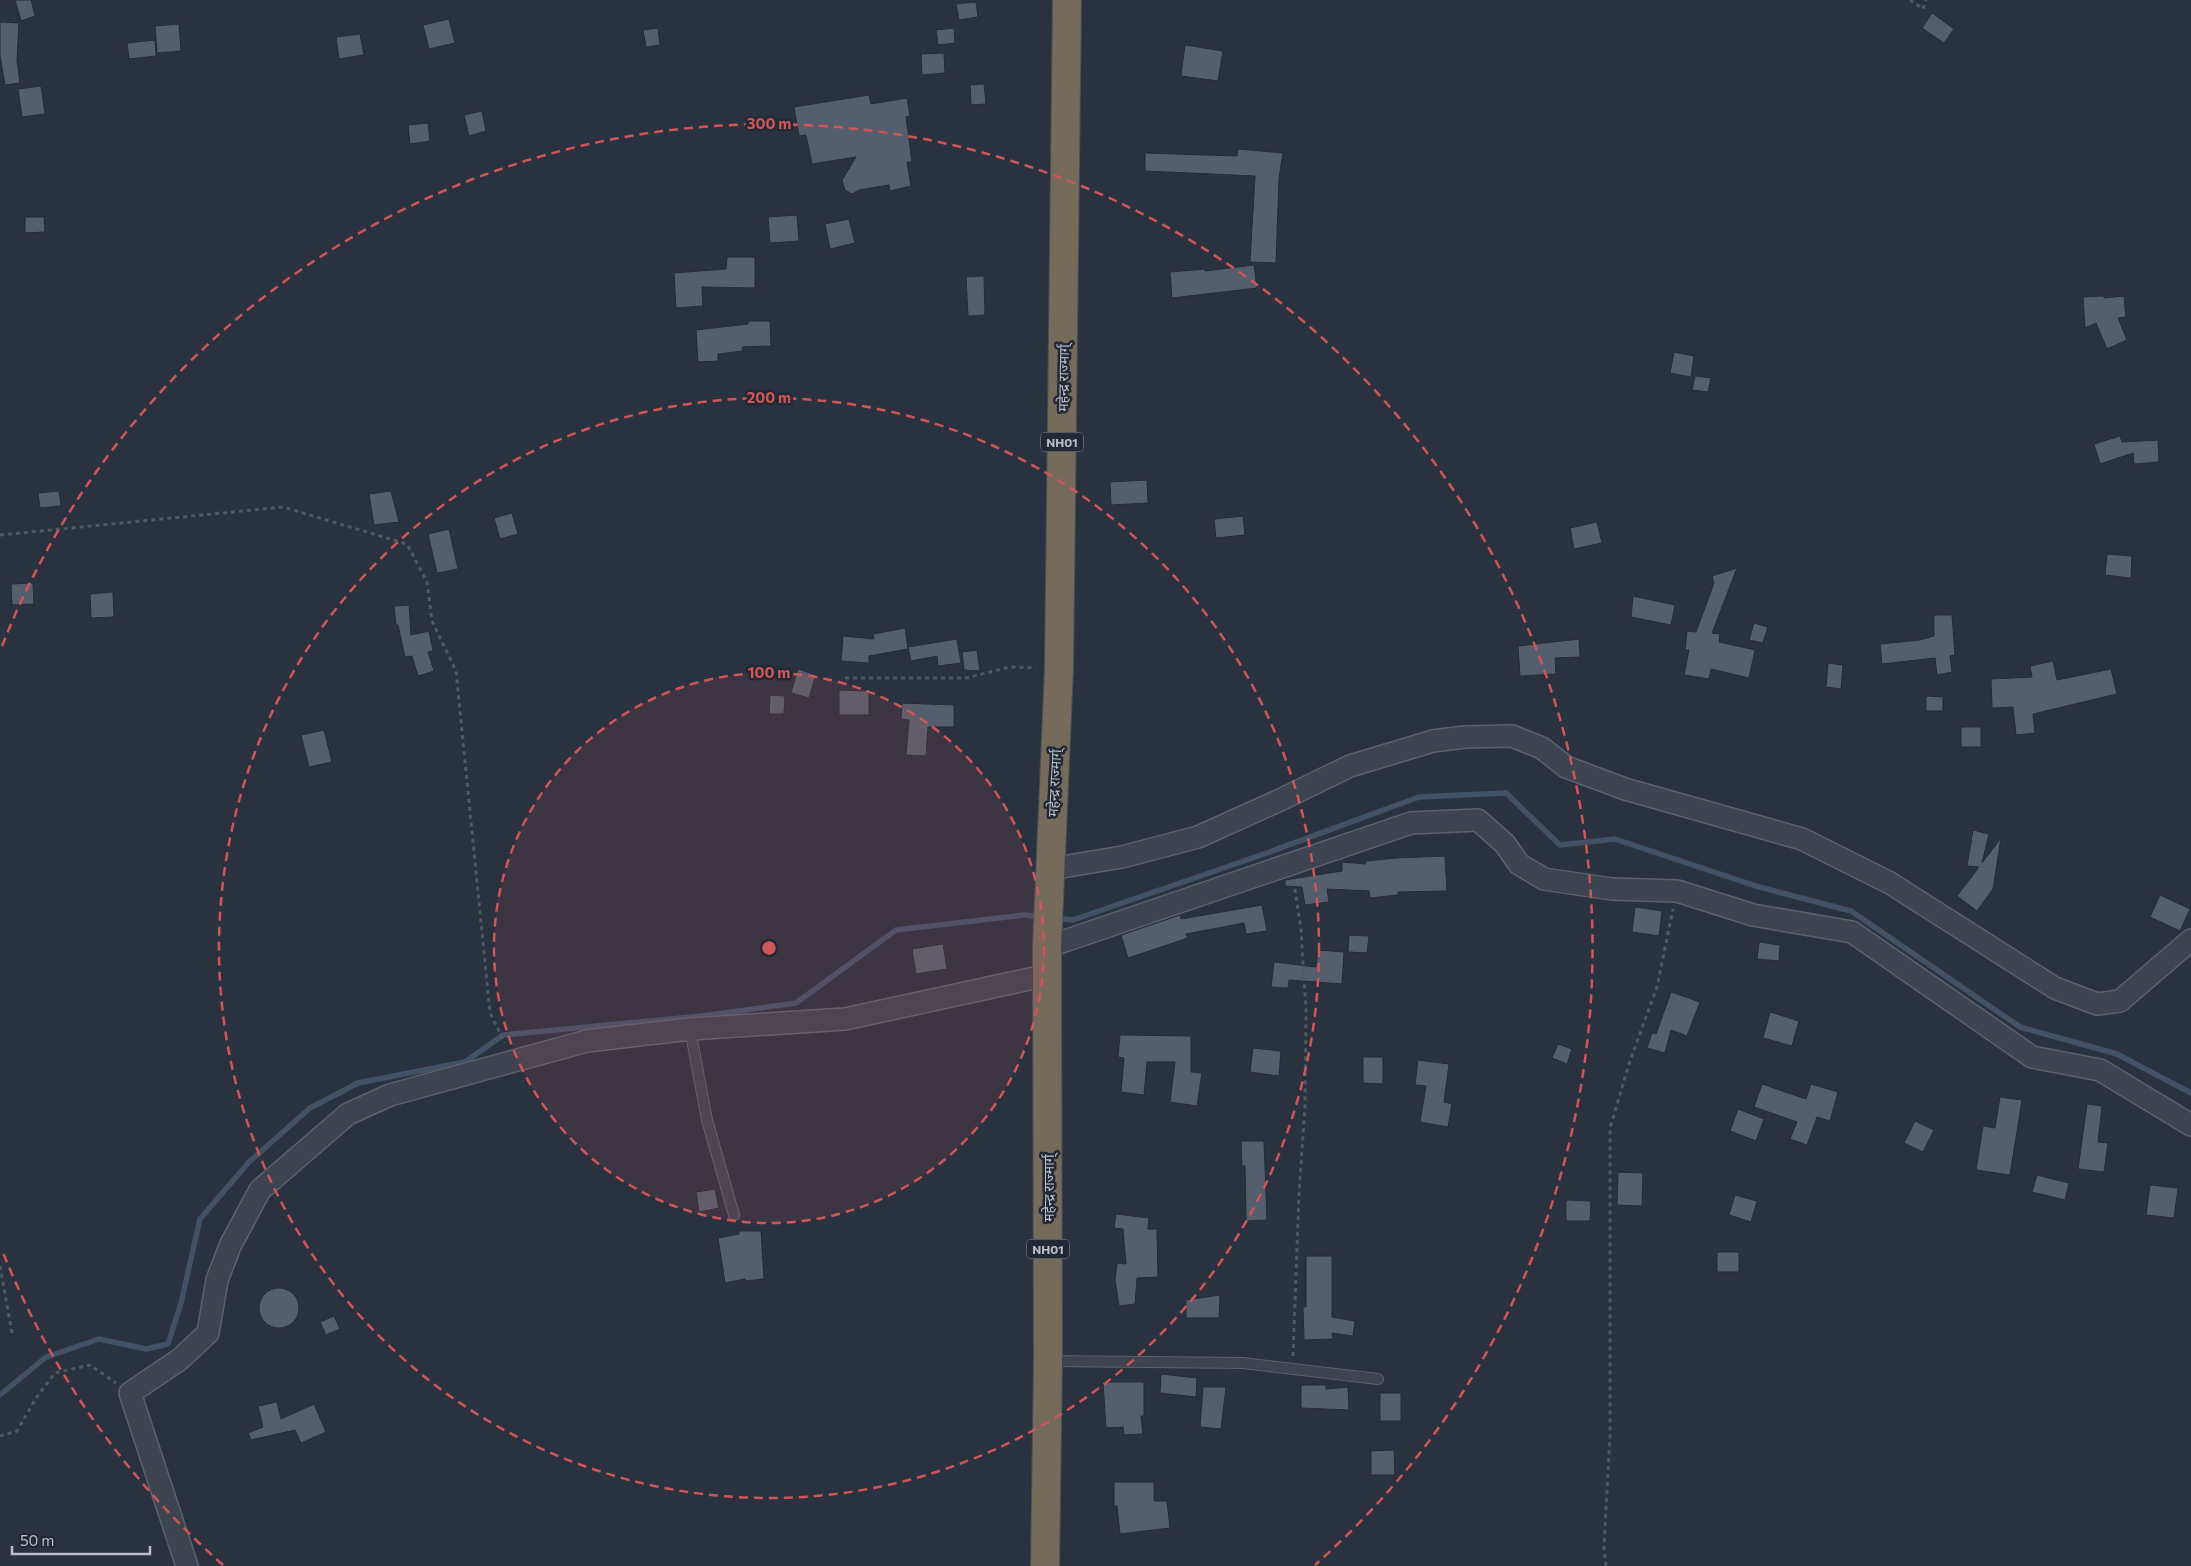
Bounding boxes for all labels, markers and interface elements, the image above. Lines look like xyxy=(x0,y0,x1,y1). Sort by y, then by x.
text: 300 m xyxy=(747,114,791,132)
street label: महेन्द्र राज्मार्ग् xyxy=(1054,342,1074,412)
text: 200 m xyxy=(747,388,791,406)
road number: NH01 xyxy=(1041,432,1083,452)
text: 100 m xyxy=(748,663,790,681)
street label: महेन्द्र राज्मार्ग् xyxy=(1044,747,1066,817)
centre of rings xyxy=(760,939,778,957)
street label: महेन्द्र राज्मार्ग् xyxy=(1040,1152,1059,1222)
road number: NH01 xyxy=(1027,1240,1069,1258)
scale bar xyxy=(12,1524,150,1556)
text: 50 m xyxy=(20,1531,54,1549)

